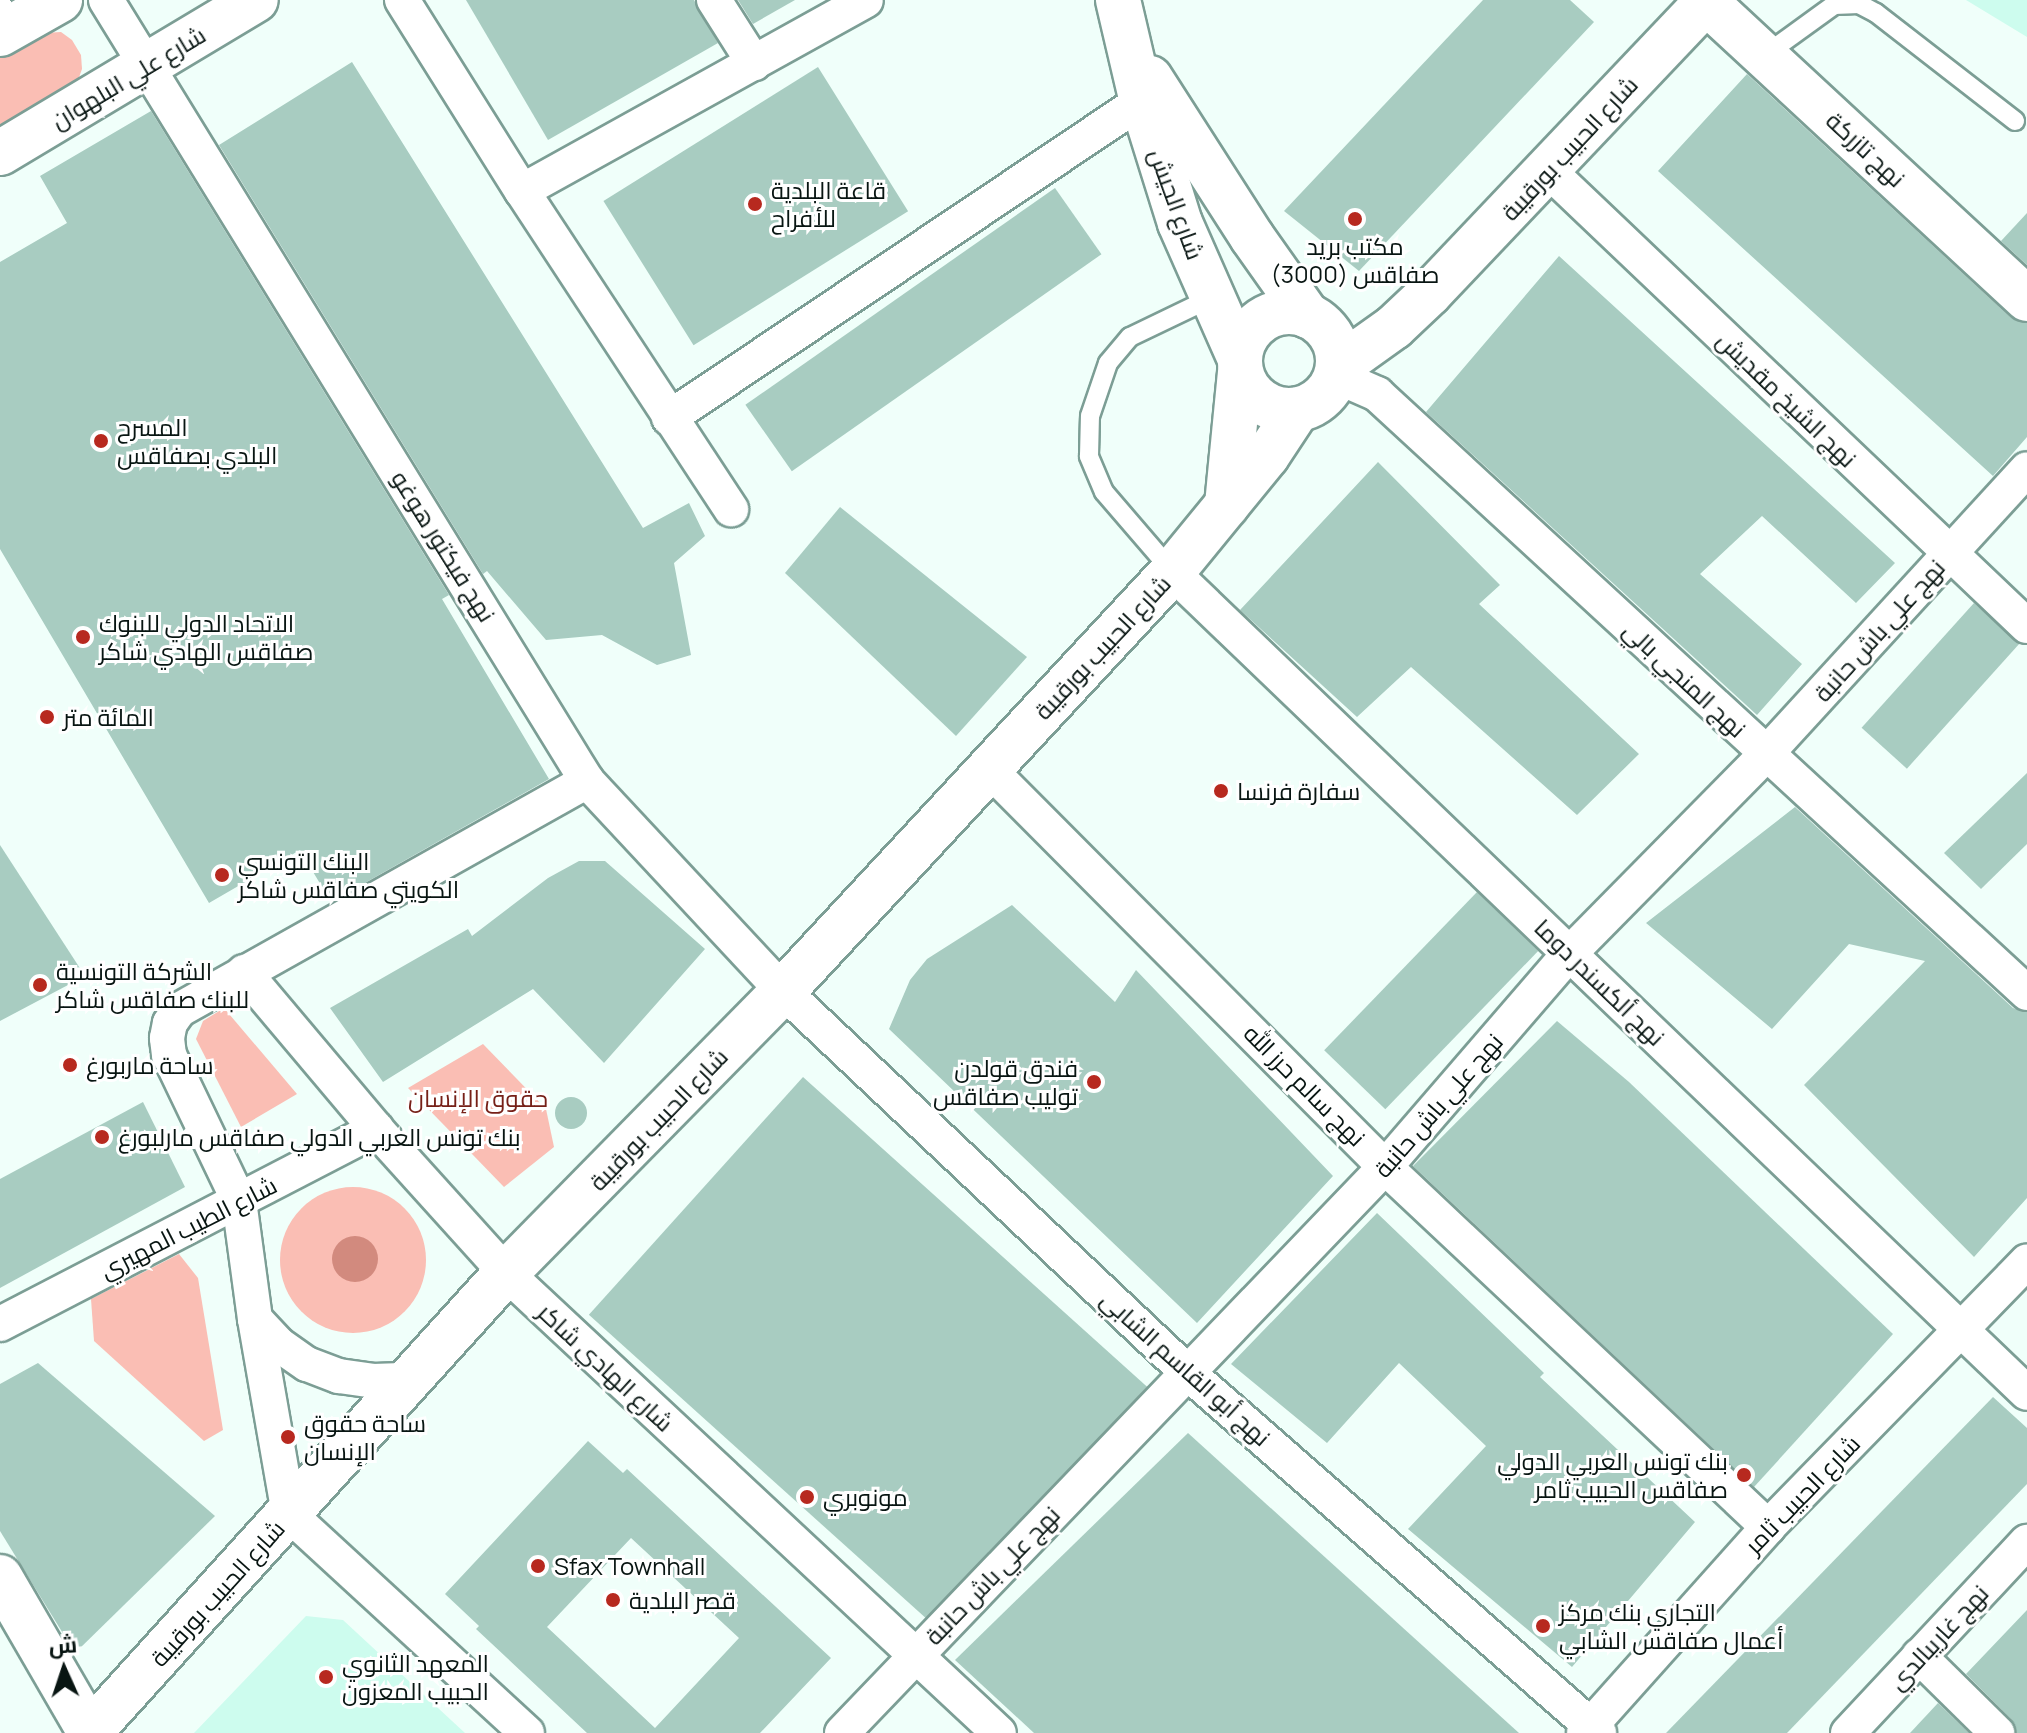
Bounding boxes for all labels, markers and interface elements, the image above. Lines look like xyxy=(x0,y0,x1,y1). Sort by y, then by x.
street label: شارع علي البلهوان xyxy=(46,20,210,134)
street label: شارع الحبيب بورقيبة xyxy=(1495,70,1643,226)
street label: نهج تازركة xyxy=(1821,105,1911,193)
street label: شارع الجيش xyxy=(1144,145,1210,263)
place label: قاعة البلدية للأفراح xyxy=(771,176,886,232)
marker: قاعة البلدية للأفراح xyxy=(746,195,764,213)
marker: مكتب بريد صفاقس (3000) xyxy=(1346,210,1364,228)
place label: مكتب بريد صفاقس (3000) xyxy=(1270,232,1440,288)
street label: نهج الشيخ مقديش xyxy=(1711,325,1863,473)
place label: المسرح البلدي بصفاقس xyxy=(117,413,277,469)
marker: المسرح البلدي بصفاقس xyxy=(92,432,110,450)
street label: نهج فيكتور هوغو xyxy=(386,465,502,627)
street label: نهج علي باش حانبة xyxy=(1808,553,1950,707)
street label: شارع الحبيب بورقيبة xyxy=(1028,569,1176,725)
place label: الاتحاد الدولي للبنوك صفاقس الهادي شاكر xyxy=(99,609,313,665)
street label: نهج المنجي بالي xyxy=(1618,615,1752,743)
marker: الاتحاد الدولي للبنوك صفاقس الهادي شاكر xyxy=(74,628,92,646)
place label: المائة متر xyxy=(63,703,154,731)
marker: المائة متر xyxy=(38,708,56,726)
place label: سفارة فرنسا xyxy=(1237,777,1360,805)
marker: سفارة فرنسا xyxy=(1212,782,1230,800)
place label: البنك التونسي الكويتي صفاقس شاكر xyxy=(238,847,459,903)
marker: البنك التونسي الكويتي صفاقس شاكر xyxy=(213,866,231,884)
street label: نهج ألكسندر دوما xyxy=(1529,913,1671,1051)
place label: الشركة التونسية للبنك صفاقس شاكر xyxy=(56,957,249,1013)
marker: الشركة التونسية للبنك صفاقس شاكر xyxy=(31,976,49,994)
street label: نهج سالم حرز الله xyxy=(1238,1018,1372,1152)
street label: نهج علي باش حانبة xyxy=(1368,1027,1508,1183)
street label: شارع الحبيب بورقيبة xyxy=(583,1042,733,1196)
place label: ساحة ماربورغ xyxy=(86,1051,214,1079)
place label: فندق قولدن توليب صفاقس xyxy=(933,1054,1078,1110)
marker: ساحة ماربورغ xyxy=(61,1056,79,1074)
marker: فندق قولدن توليب صفاقس xyxy=(1085,1073,1103,1091)
park label: حقوق الإنسان xyxy=(408,1084,548,1112)
place label: بنك تونس العربي الدولي صفاقس مارلبورغ xyxy=(118,1123,521,1151)
marker: بنك تونس العربي الدولي صفاقس مارلبورغ xyxy=(93,1128,111,1146)
street label: شارع الطيب المهيري xyxy=(95,1170,281,1284)
street label: نهج أبو القاسم الشابي xyxy=(1095,1284,1277,1452)
street label: شارع الهادي شاكر xyxy=(532,1297,680,1437)
place label: ساحة حقوق الإنسان xyxy=(304,1409,426,1465)
marker: ساحة حقوق الإنسان xyxy=(279,1428,297,1446)
street label: شارع الحبيب ثامر xyxy=(1738,1429,1866,1559)
place label: بنك تونس العربي الدولي صفاقس الحبيب ثامر xyxy=(1497,1447,1728,1503)
marker: بنك تونس العربي الدولي صفاقس الحبيب ثامر xyxy=(1735,1466,1753,1484)
place label: مونوبري xyxy=(823,1483,908,1511)
marker: مونوبري xyxy=(798,1488,816,1506)
street label: نهج علي باش حانبة xyxy=(919,1500,1065,1650)
street label: شارع الحبيب بورقيبة xyxy=(144,1514,290,1672)
place label: Sfax Townhall xyxy=(554,1552,705,1580)
marker: Sfax Townhall xyxy=(529,1557,547,1575)
street label: نهج غاريبالدي xyxy=(1882,1578,1994,1696)
place label: قصر البلدية xyxy=(629,1586,736,1614)
marker: قصر البلدية xyxy=(604,1591,622,1609)
place label: التجاري بنك مركز أعمال صفاقس الشابي xyxy=(1559,1598,1784,1654)
marker: التجاري بنك مركز أعمال صفاقس الشابي xyxy=(1534,1617,1552,1635)
north arrow xyxy=(24,1629,104,1709)
text: ش xyxy=(48,1629,78,1661)
place label: المعهد الثانوي الحبيب المعزون xyxy=(342,1649,489,1705)
marker: المعهد الثانوي الحبيب المعزون xyxy=(317,1668,335,1686)

